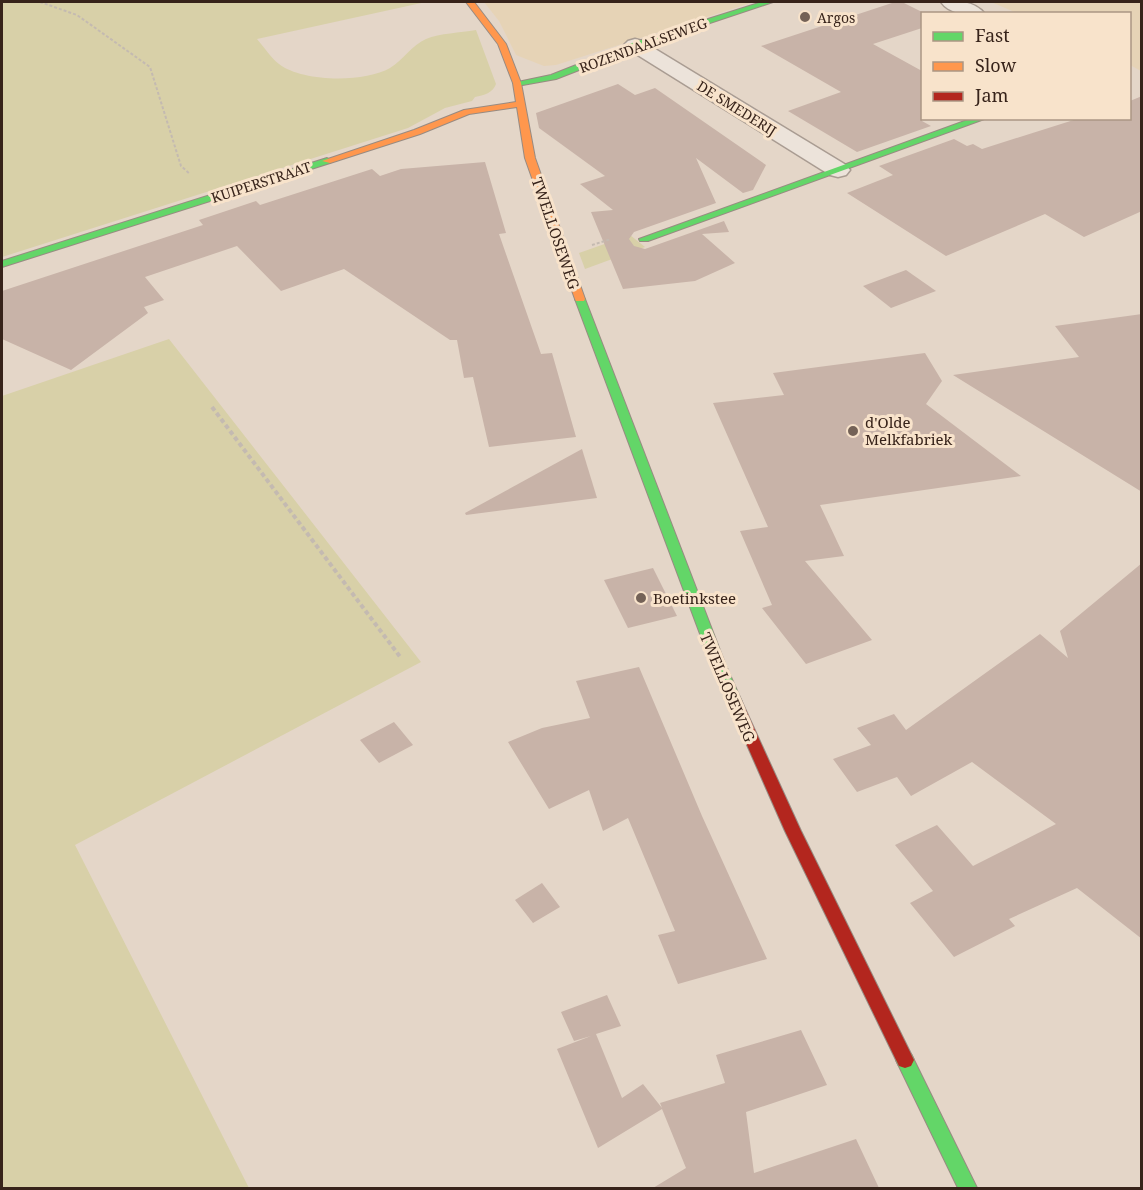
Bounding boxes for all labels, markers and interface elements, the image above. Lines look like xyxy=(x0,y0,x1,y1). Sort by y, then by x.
place label: Argos xyxy=(817,8,855,27)
marker: Argos xyxy=(798,10,812,24)
legend xyxy=(921,12,1131,120)
street label: ROZENDAALSEWEG xyxy=(576,13,710,77)
text: Fast xyxy=(975,23,1010,47)
text: Slow xyxy=(975,53,1017,77)
street label: DE SMEDERIJ xyxy=(694,76,780,140)
text: Jam xyxy=(974,83,1009,107)
street label: KUIPERSTRAAT xyxy=(209,157,314,207)
street label: TWELLOSEWEG xyxy=(527,174,585,292)
place label: d'Olde Melkfabriek xyxy=(865,412,953,449)
marker: d'Olde Melkfabriek xyxy=(846,424,860,438)
place label: Boetinkstee xyxy=(653,588,736,608)
marker: Boetinkstee xyxy=(634,591,648,605)
street label: TWELLOSEWEG xyxy=(696,629,760,745)

